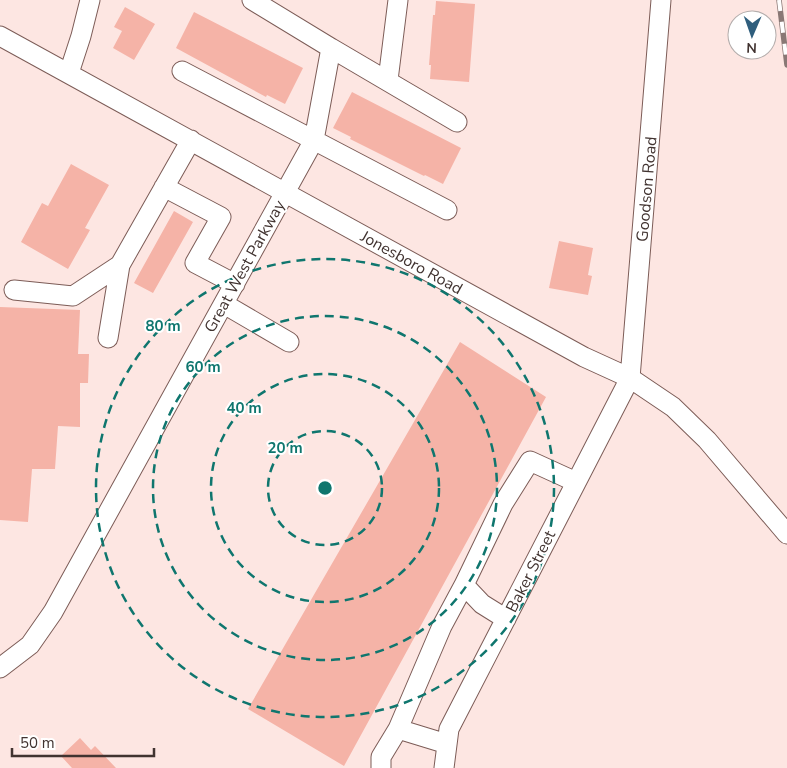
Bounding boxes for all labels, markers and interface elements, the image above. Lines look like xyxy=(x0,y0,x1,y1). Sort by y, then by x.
north arrow xyxy=(727,10,777,60)
text: N xyxy=(746,38,757,57)
street label: Goodson Road xyxy=(631,135,663,243)
street label: Great West Parkway xyxy=(199,196,291,337)
street label: Jonesboro Road xyxy=(356,225,466,300)
text: 80 m xyxy=(145,316,181,336)
text: 60 m xyxy=(185,357,221,377)
text: 40 m xyxy=(226,398,262,418)
text: 20 m xyxy=(267,438,303,458)
centre of rings xyxy=(316,479,334,497)
street label: Baker Street xyxy=(501,526,561,616)
scale bar xyxy=(12,726,155,758)
text: 50 m xyxy=(20,733,55,753)

